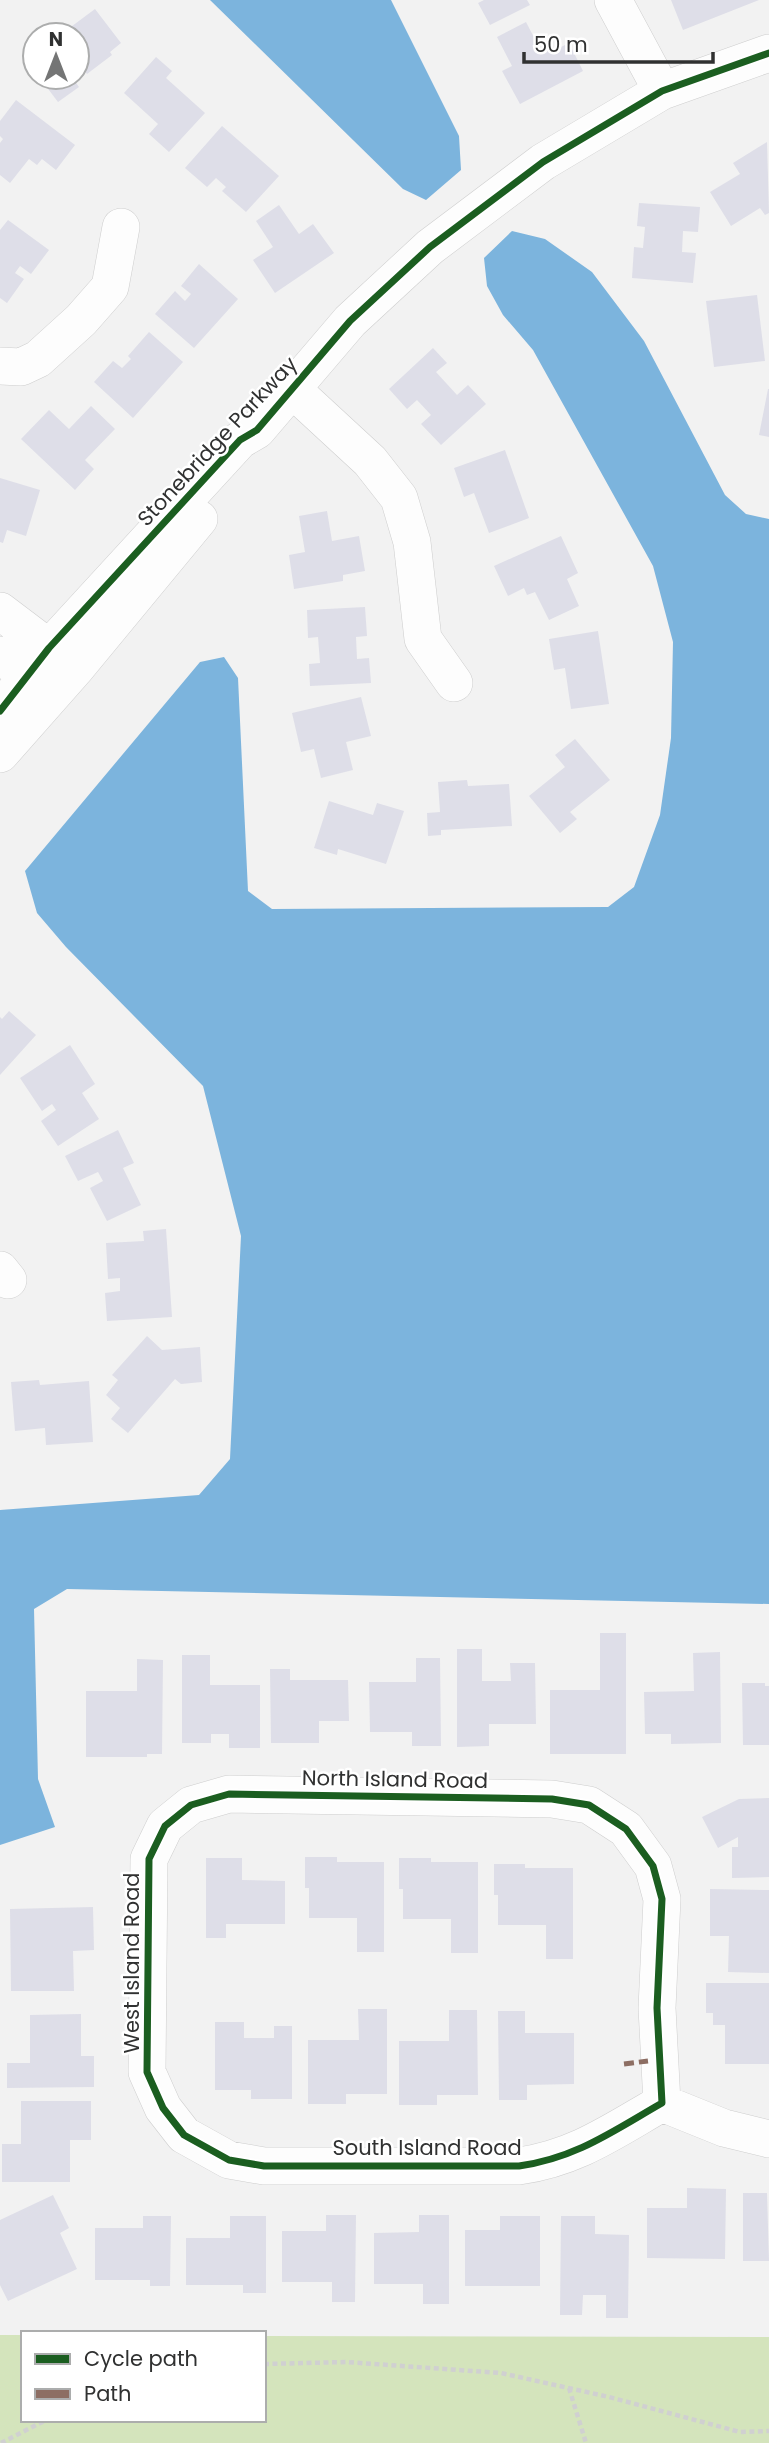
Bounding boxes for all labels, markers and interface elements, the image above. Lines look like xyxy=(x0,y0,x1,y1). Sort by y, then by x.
north arrow xyxy=(21,21,91,91)
scale bar xyxy=(524,21,713,65)
text: N xyxy=(49,26,63,53)
text: 50 m xyxy=(534,30,588,59)
street label: Stonebridge Parkway xyxy=(131,350,304,532)
street label: North Island Road xyxy=(302,1763,488,1795)
street label: West Island Road xyxy=(117,1872,146,2054)
street label: South Island Road xyxy=(332,2133,522,2162)
legend xyxy=(21,2331,266,2422)
text: Cycle path xyxy=(84,2344,198,2373)
text: Path xyxy=(84,2379,131,2408)

